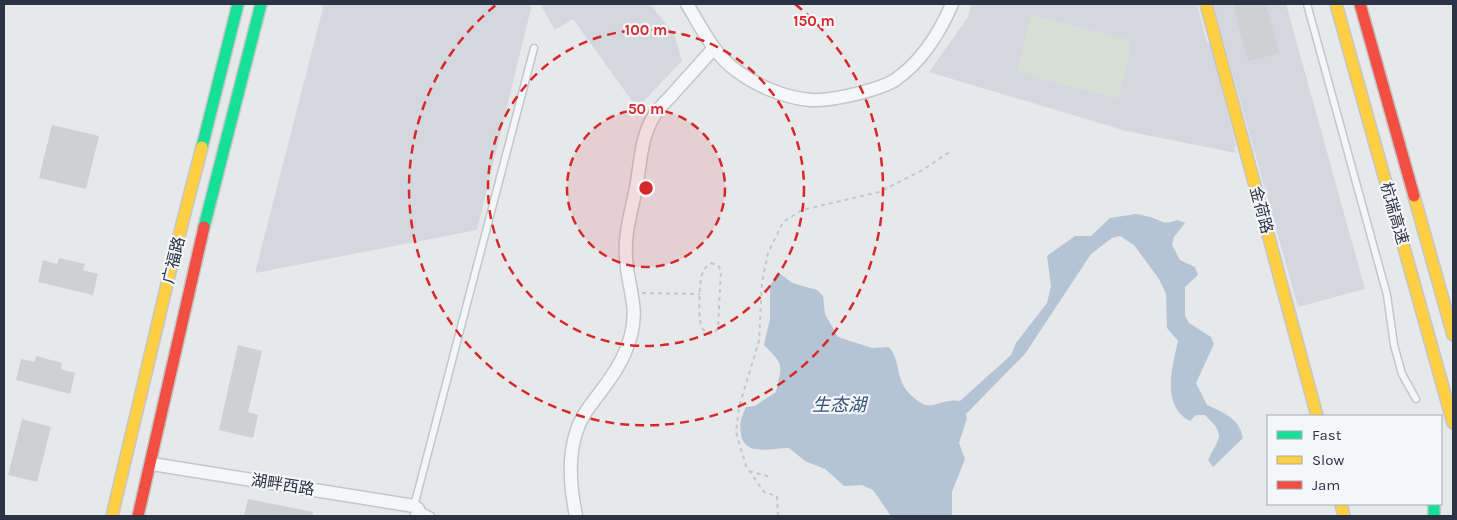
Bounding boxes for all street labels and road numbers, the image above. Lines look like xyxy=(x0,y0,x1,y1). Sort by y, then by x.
street label: 杭瑞高速 xyxy=(1377,180,1412,247)
street label: 金荷路 xyxy=(1246,184,1277,236)
street label: 广福路 xyxy=(158,235,189,286)
street label: 湖畔西路 xyxy=(250,470,316,499)

